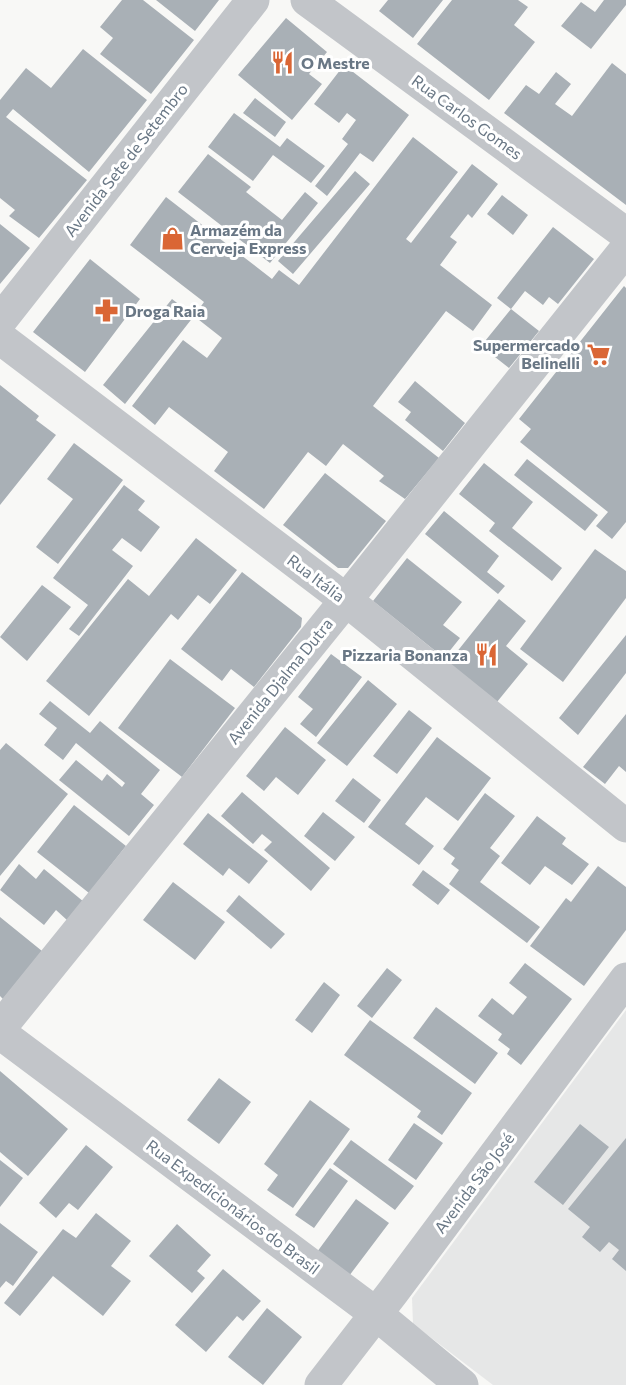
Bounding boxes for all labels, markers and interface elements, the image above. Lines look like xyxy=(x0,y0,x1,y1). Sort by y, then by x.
restaurant icon: O Mestre xyxy=(270,50,296,76)
place label: O Mestre xyxy=(301,53,370,72)
street label: Rua Carlos Gomes xyxy=(409,70,526,163)
street label: Avenida Sete de Setembro xyxy=(60,79,191,240)
place label: Armazém da Cerveja Express xyxy=(190,220,306,257)
shop icon: Armazém da Cerveja Express xyxy=(159,226,185,252)
pharmacy icon: Droga Raia xyxy=(94,298,120,324)
place label: Droga Raia xyxy=(125,301,205,320)
place label: Supermercado Belinelli xyxy=(473,335,580,372)
supermarket icon: Supermercado Belinelli xyxy=(585,341,611,367)
street label: Rua Itália xyxy=(284,550,349,605)
street label: Avenida Djalma Dutra xyxy=(223,614,336,747)
restaurant icon: Pizzaria Bonanza xyxy=(473,642,499,668)
place label: Pizzaria Bonanza xyxy=(342,645,468,664)
street label: Avenida São José xyxy=(430,1129,518,1237)
street label: Rua Expedicionários do Brasil xyxy=(143,1135,324,1278)

